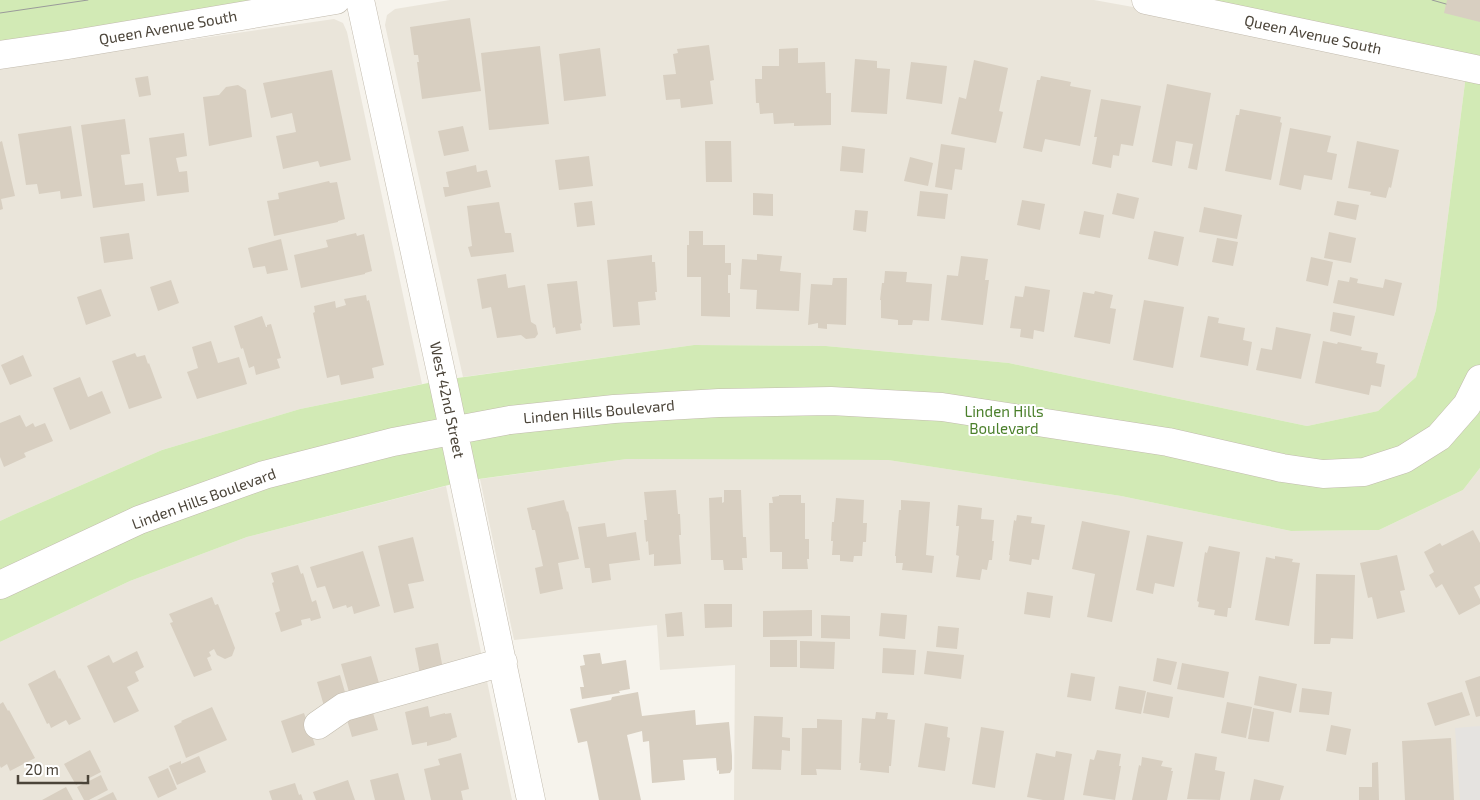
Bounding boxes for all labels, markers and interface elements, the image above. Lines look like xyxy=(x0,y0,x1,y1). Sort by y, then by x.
street label: Queen Avenue South xyxy=(97,6,238,49)
street label: Queen Avenue South xyxy=(1243,11,1384,58)
street label: West 42nd Street xyxy=(427,340,469,460)
street label: Linden Hills Boulevard xyxy=(522,395,675,427)
park label: Linden Hills Boulevard xyxy=(964,402,1044,437)
street label: Linden Hills Boulevard xyxy=(129,464,278,532)
scale bar xyxy=(18,752,88,784)
text: 20 m xyxy=(25,760,59,778)

